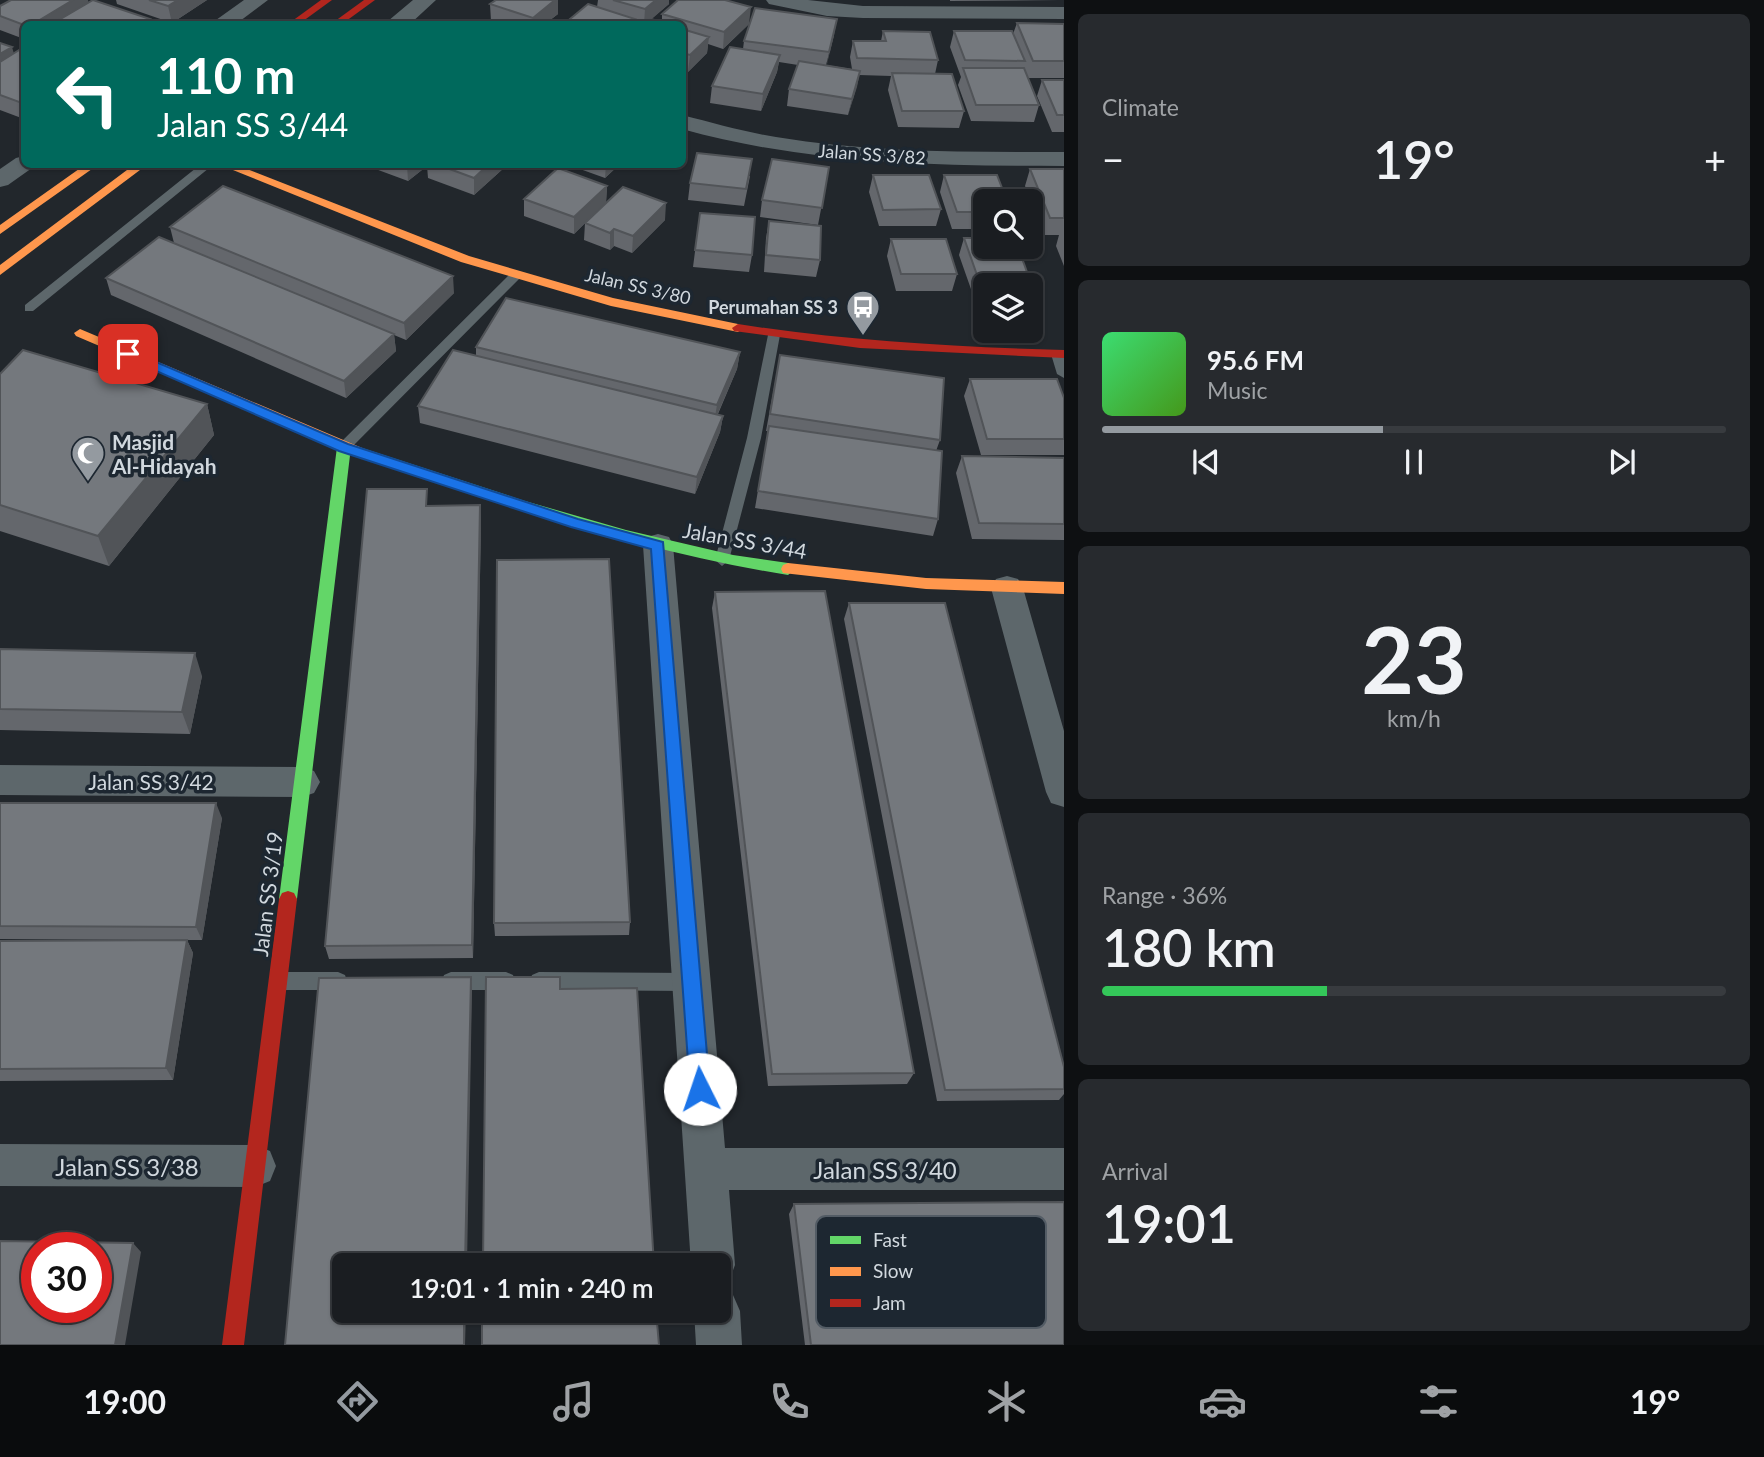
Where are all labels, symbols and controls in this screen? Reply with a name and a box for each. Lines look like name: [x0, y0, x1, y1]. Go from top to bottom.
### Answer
text: 110 m: [157, 46, 295, 104]
icon: left: [42, 49, 133, 140]
text: Climate: [1102, 93, 1179, 121]
text: Jalan SS 3/44: [157, 105, 348, 144]
text: 19°: [1373, 128, 1455, 190]
text: −: [1102, 136, 1124, 182]
text: +: [1704, 136, 1726, 182]
street label: Jalan SS 3/82: [818, 139, 926, 169]
map controls: [973, 189, 1043, 343]
button: search: [973, 189, 1043, 259]
street label: Jalan SS 3/80: [583, 263, 693, 309]
button: layers: [973, 273, 1043, 343]
bus stop icon: Perumahan SS 3: [844, 288, 882, 337]
place label: Perumahan SS 3: [708, 296, 838, 318]
pin: [98, 324, 158, 384]
icon: arrive: [109, 335, 147, 373]
text: 95.6 FM: [1207, 344, 1304, 376]
text: Music: [1207, 376, 1267, 404]
place label: Masjid Al-Hidayah: [111, 429, 217, 478]
mosque icon: Masjid Al-Hidayah: [69, 434, 107, 483]
icon: previous: [1187, 443, 1225, 481]
icon: pause: [1395, 443, 1433, 481]
icon: next: [1603, 443, 1641, 481]
street label: Jalan SS 3/44: [681, 517, 809, 563]
text: 23: [1361, 604, 1467, 713]
text: km/h: [1387, 704, 1441, 732]
street label: Jalan SS 3/42: [88, 769, 214, 794]
street label: Jalan SS 3/19: [247, 830, 287, 958]
text: Range · 36%: [1102, 881, 1227, 909]
text: 180 km: [1102, 916, 1276, 978]
position arrow: [663, 1052, 737, 1126]
street label: Jalan SS 3/38: [55, 1152, 199, 1181]
street label: Jalan SS 3/40: [813, 1155, 957, 1184]
text: Arrival: [1102, 1157, 1168, 1185]
text: 19:01: [1102, 1192, 1236, 1254]
legend: [816, 1216, 1046, 1328]
text: Fast: [873, 1228, 907, 1251]
speed limit sign: 30: [21, 1232, 112, 1323]
text: Slow: [873, 1259, 913, 1282]
text: 19:01 · 1 min · 240 m: [409, 1272, 654, 1304]
text: Jam: [873, 1291, 906, 1314]
icon: directions: [333, 1377, 382, 1426]
icon: music: [549, 1377, 598, 1426]
icon: phone: [765, 1377, 814, 1426]
icon: climate: [982, 1377, 1031, 1426]
icon: car: [1198, 1377, 1247, 1426]
icon: filters: [1414, 1377, 1463, 1426]
text: 19:00: [84, 1382, 166, 1421]
text: 19°: [1630, 1382, 1680, 1421]

